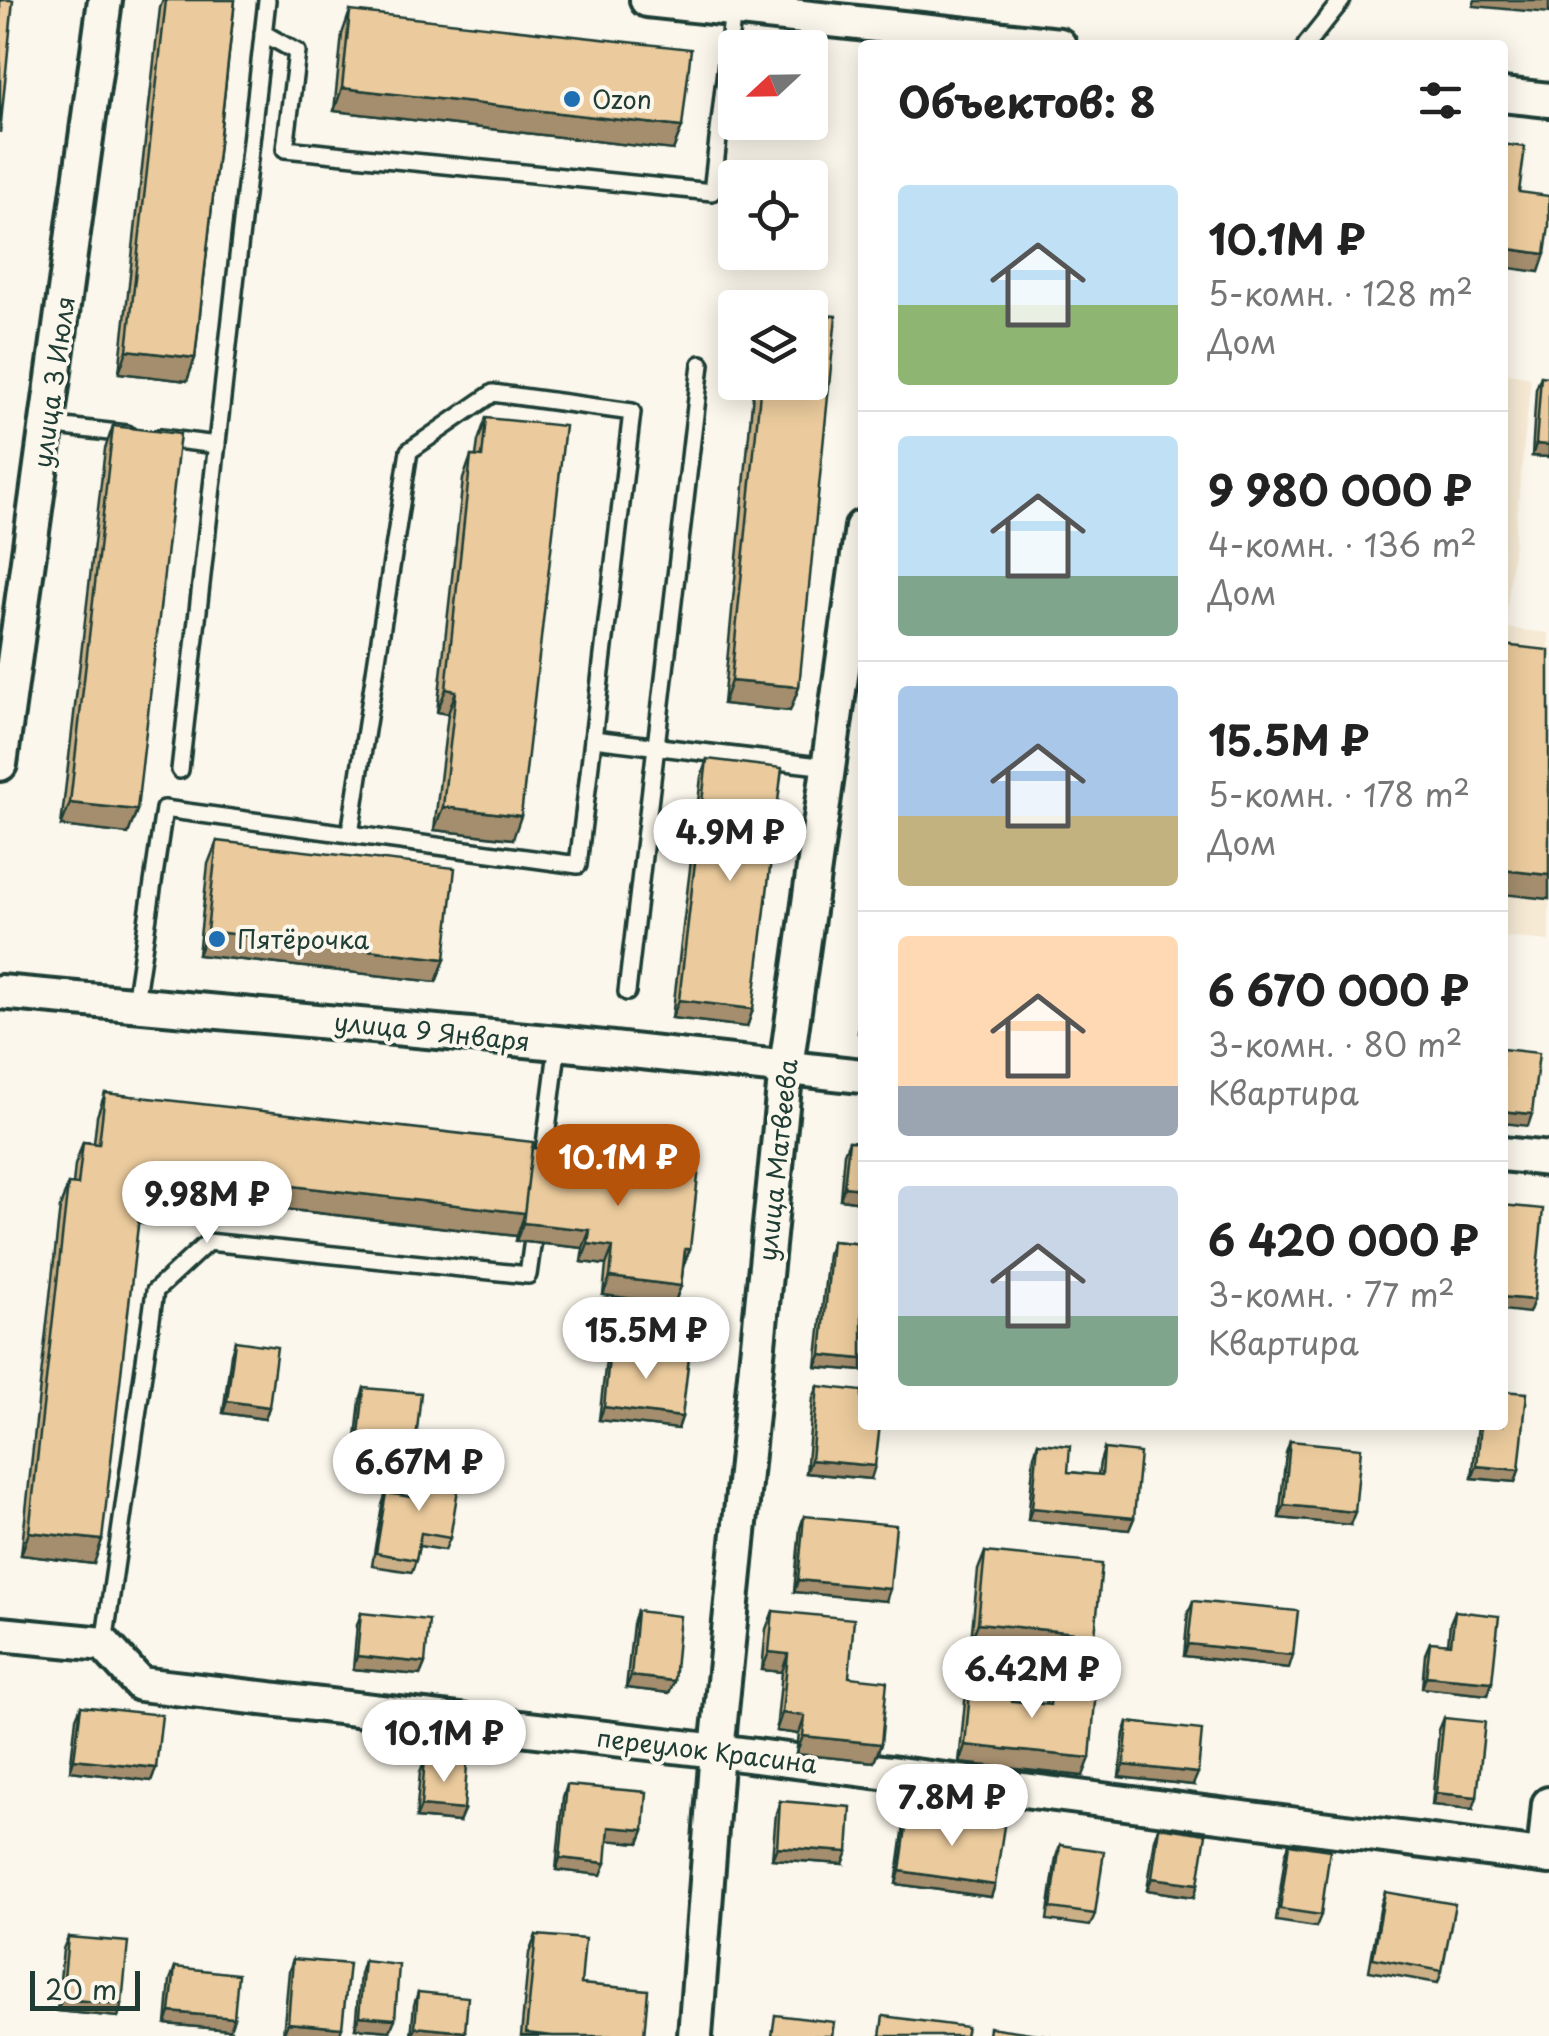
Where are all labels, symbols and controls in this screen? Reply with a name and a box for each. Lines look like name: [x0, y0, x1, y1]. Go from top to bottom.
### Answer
north arrow: [718, 30, 828, 140]
map controls: [718, 30, 828, 400]
text: Объектов: 8: [898, 69, 1156, 132]
icon: filters: [1413, 73, 1468, 128]
place label: Ozon: [592, 80, 652, 118]
marker: Ozon: [561, 88, 583, 110]
button: locate: [718, 160, 828, 270]
text: 10.1M ₽: [1208, 206, 1366, 269]
icon: home: [978, 225, 1098, 345]
text: 5-комн. · 128 m²: [1208, 269, 1473, 317]
button: layers: [718, 290, 828, 400]
street label: улица 3 Июля: [22, 294, 84, 470]
text: Дом: [1208, 317, 1277, 365]
text: 9 980 000 ₽: [1208, 457, 1472, 520]
icon: home: [978, 476, 1098, 596]
text: 4-комн. · 136 m²: [1208, 520, 1477, 568]
text: Дом: [1208, 568, 1277, 616]
text: 15.5M ₽: [1208, 707, 1369, 770]
icon: home: [978, 726, 1098, 846]
text: 5-комн. · 178 m²: [1208, 770, 1470, 818]
pin: 4.9M ₽: [649, 799, 811, 884]
text: 4.9M ₽: [675, 807, 785, 855]
text: Дом: [1208, 818, 1277, 866]
place label: Пятёрочка: [237, 920, 370, 958]
marker: Пятёрочка: [206, 928, 228, 950]
text: 6 670 000 ₽: [1208, 957, 1469, 1020]
icon: home: [978, 976, 1098, 1096]
street label: улица 9 Января: [332, 1002, 532, 1060]
text: 3-комн. · 80 m²: [1208, 1020, 1462, 1068]
street label: улица Матвеева: [747, 1057, 807, 1263]
text: Квартира: [1208, 1068, 1359, 1116]
pin: 10.1M ₽: [526, 1124, 710, 1209]
text: 10.1M ₽: [558, 1132, 678, 1180]
pin: 9.98M ₽: [115, 1161, 299, 1246]
text: 9.98M ₽: [144, 1169, 270, 1217]
text: 6 420 000 ₽: [1208, 1207, 1479, 1270]
icon: home: [978, 1226, 1098, 1346]
text: 3-комн. · 77 m²: [1208, 1270, 1455, 1318]
pin: 15.5M ₽: [554, 1297, 738, 1382]
text: 15.5M ₽: [585, 1305, 707, 1353]
text: Квартира: [1208, 1318, 1359, 1366]
pin: 6.67M ₽: [327, 1429, 511, 1514]
text: 6.67M ₽: [355, 1437, 483, 1485]
pin: 6.42M ₽: [940, 1636, 1124, 1721]
text: 6.42M ₽: [964, 1644, 1100, 1692]
pin: 10.1M ₽: [352, 1700, 536, 1785]
text: 10.1M ₽: [384, 1708, 504, 1756]
street label: переулок Красина: [595, 1718, 820, 1782]
pin: 7.8M ₽: [871, 1764, 1033, 1849]
text: 7.8M ₽: [898, 1772, 1006, 1820]
scale bar: [30, 1966, 140, 2010]
text: 20 m: [45, 1967, 117, 2010]

